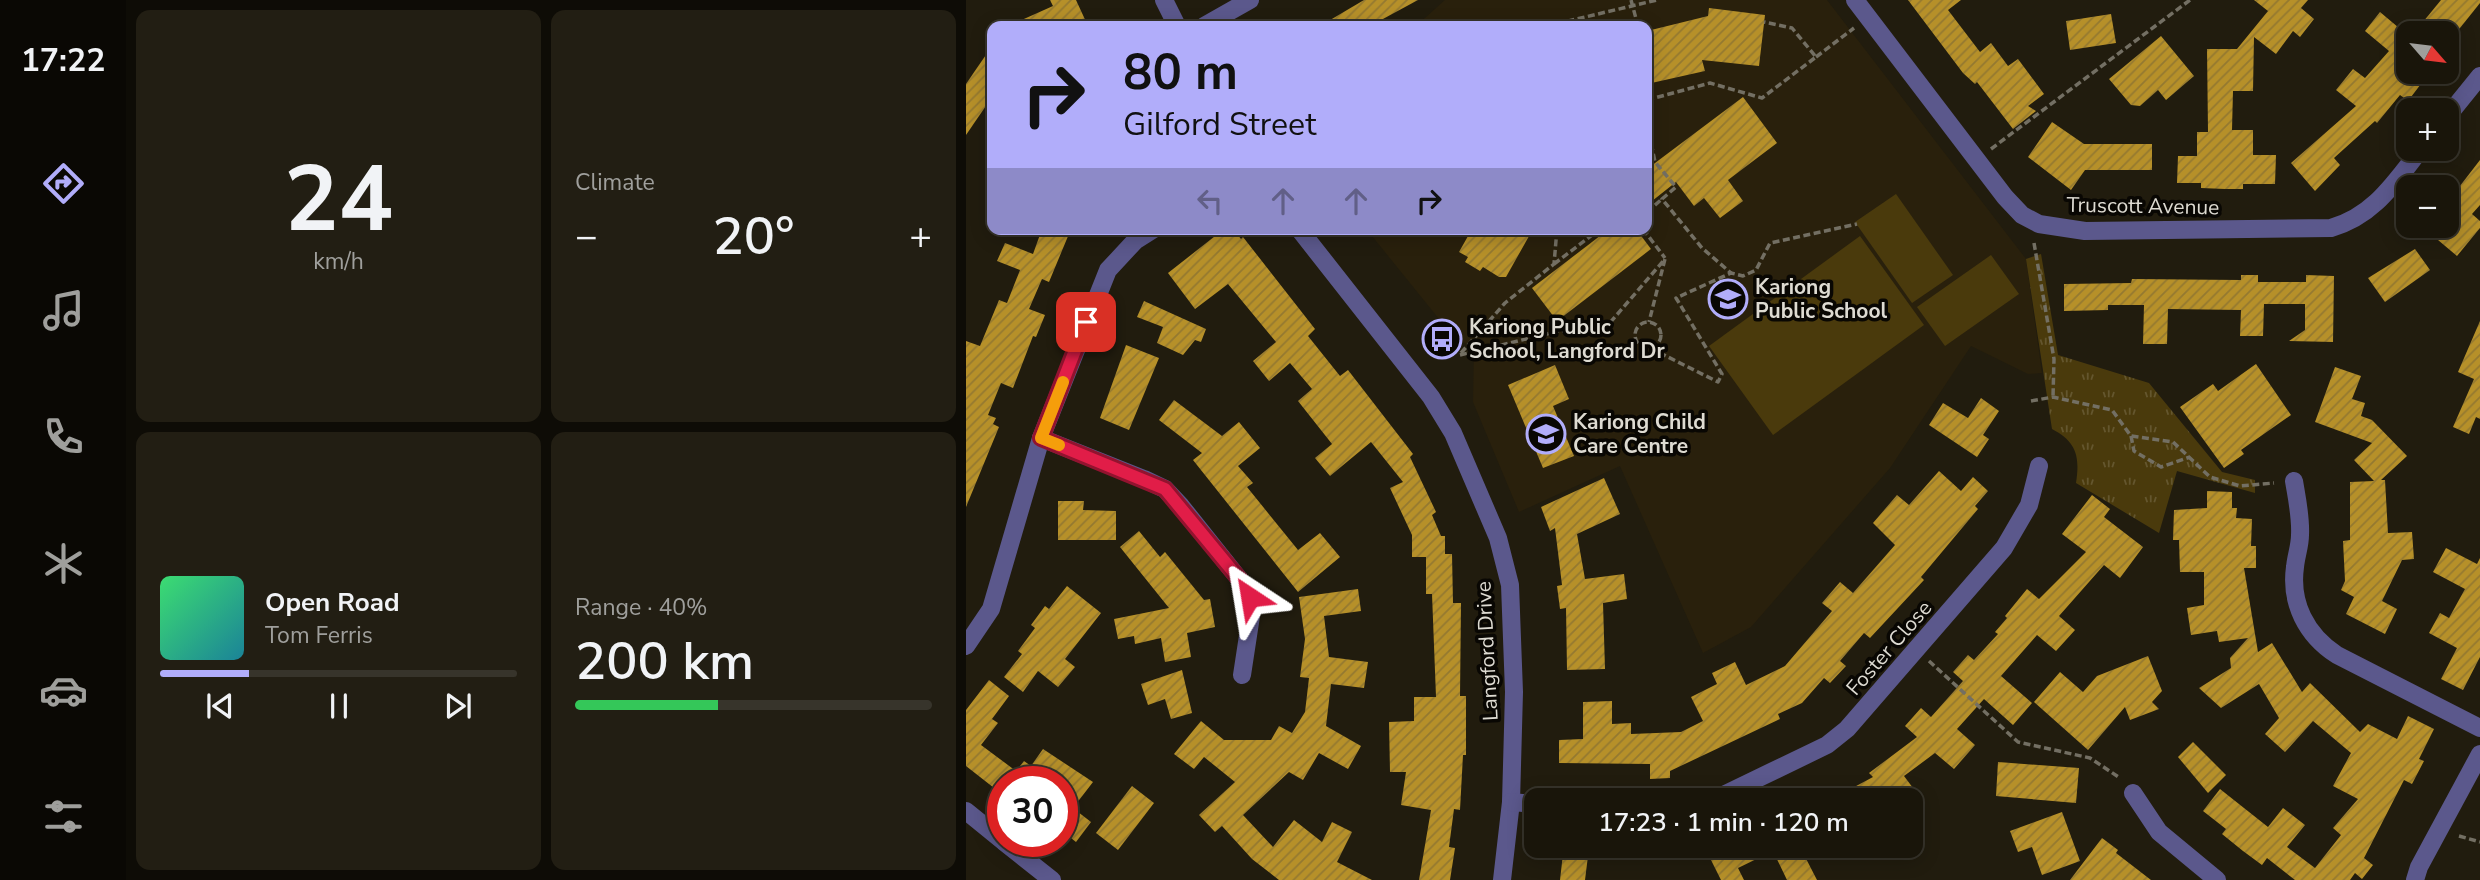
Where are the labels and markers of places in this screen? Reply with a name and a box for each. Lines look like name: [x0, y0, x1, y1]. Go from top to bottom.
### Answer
place label: Kariong Public School: [1755, 273, 1888, 325]
school or university icon: Kariong Public School: [1707, 278, 1749, 320]
pin: [1056, 292, 1116, 352]
place label: Kariong Public School, Langford Dr: [1469, 313, 1665, 365]
bus stop icon: Kariong Public School, Langford Dr: [1421, 318, 1463, 360]
place label: Kariong Child Care Centre: [1573, 408, 1706, 460]
school or university icon: Kariong Child Care Centre: [1525, 413, 1567, 455]

